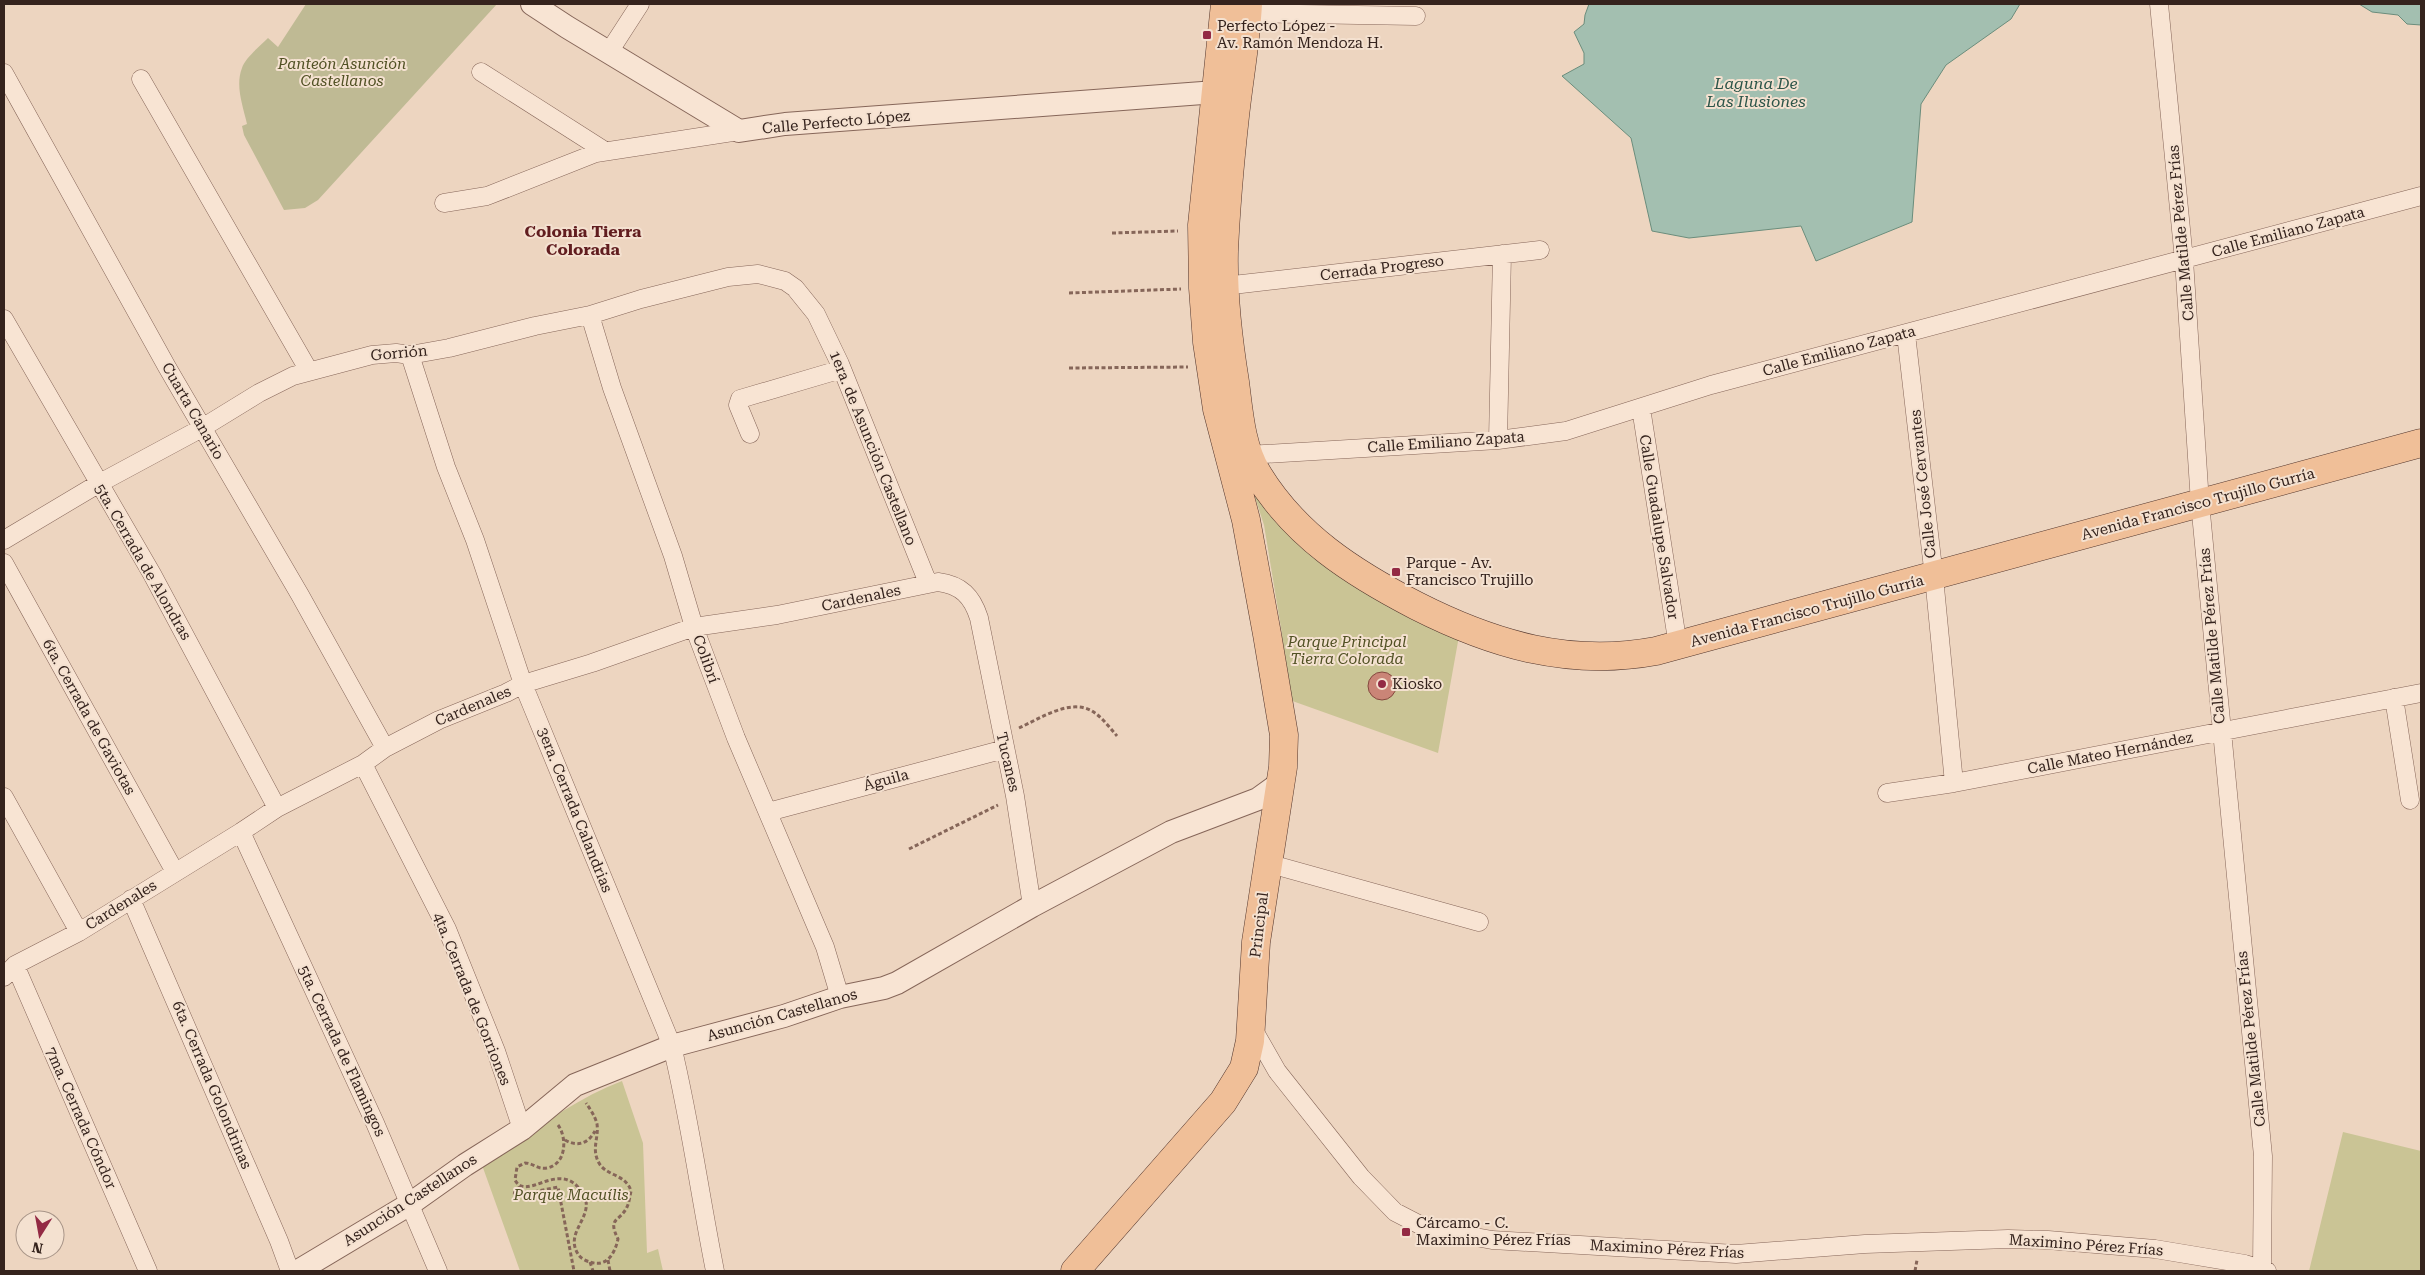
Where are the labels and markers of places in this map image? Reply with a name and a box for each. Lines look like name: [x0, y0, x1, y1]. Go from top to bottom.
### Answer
place label: Perfecto López - Av. Ramón Mendoza H.: [1217, 17, 1383, 52]
marker: Perfecto López - Av. Ramón Mendoza H.: [1201, 29, 1213, 41]
place label: Parque - Av. Francisco Trujillo: [1406, 554, 1534, 589]
marker: Parque - Av. Francisco Trujillo: [1390, 566, 1402, 578]
place label: Kiosko: [1392, 675, 1442, 693]
marker: Kiosko: [1376, 678, 1388, 690]
place label: Cárcamo - C. Maximino Pérez Frías: [1416, 1214, 1571, 1249]
marker: Cárcamo - C. Maximino Pérez Frías: [1400, 1226, 1412, 1238]

